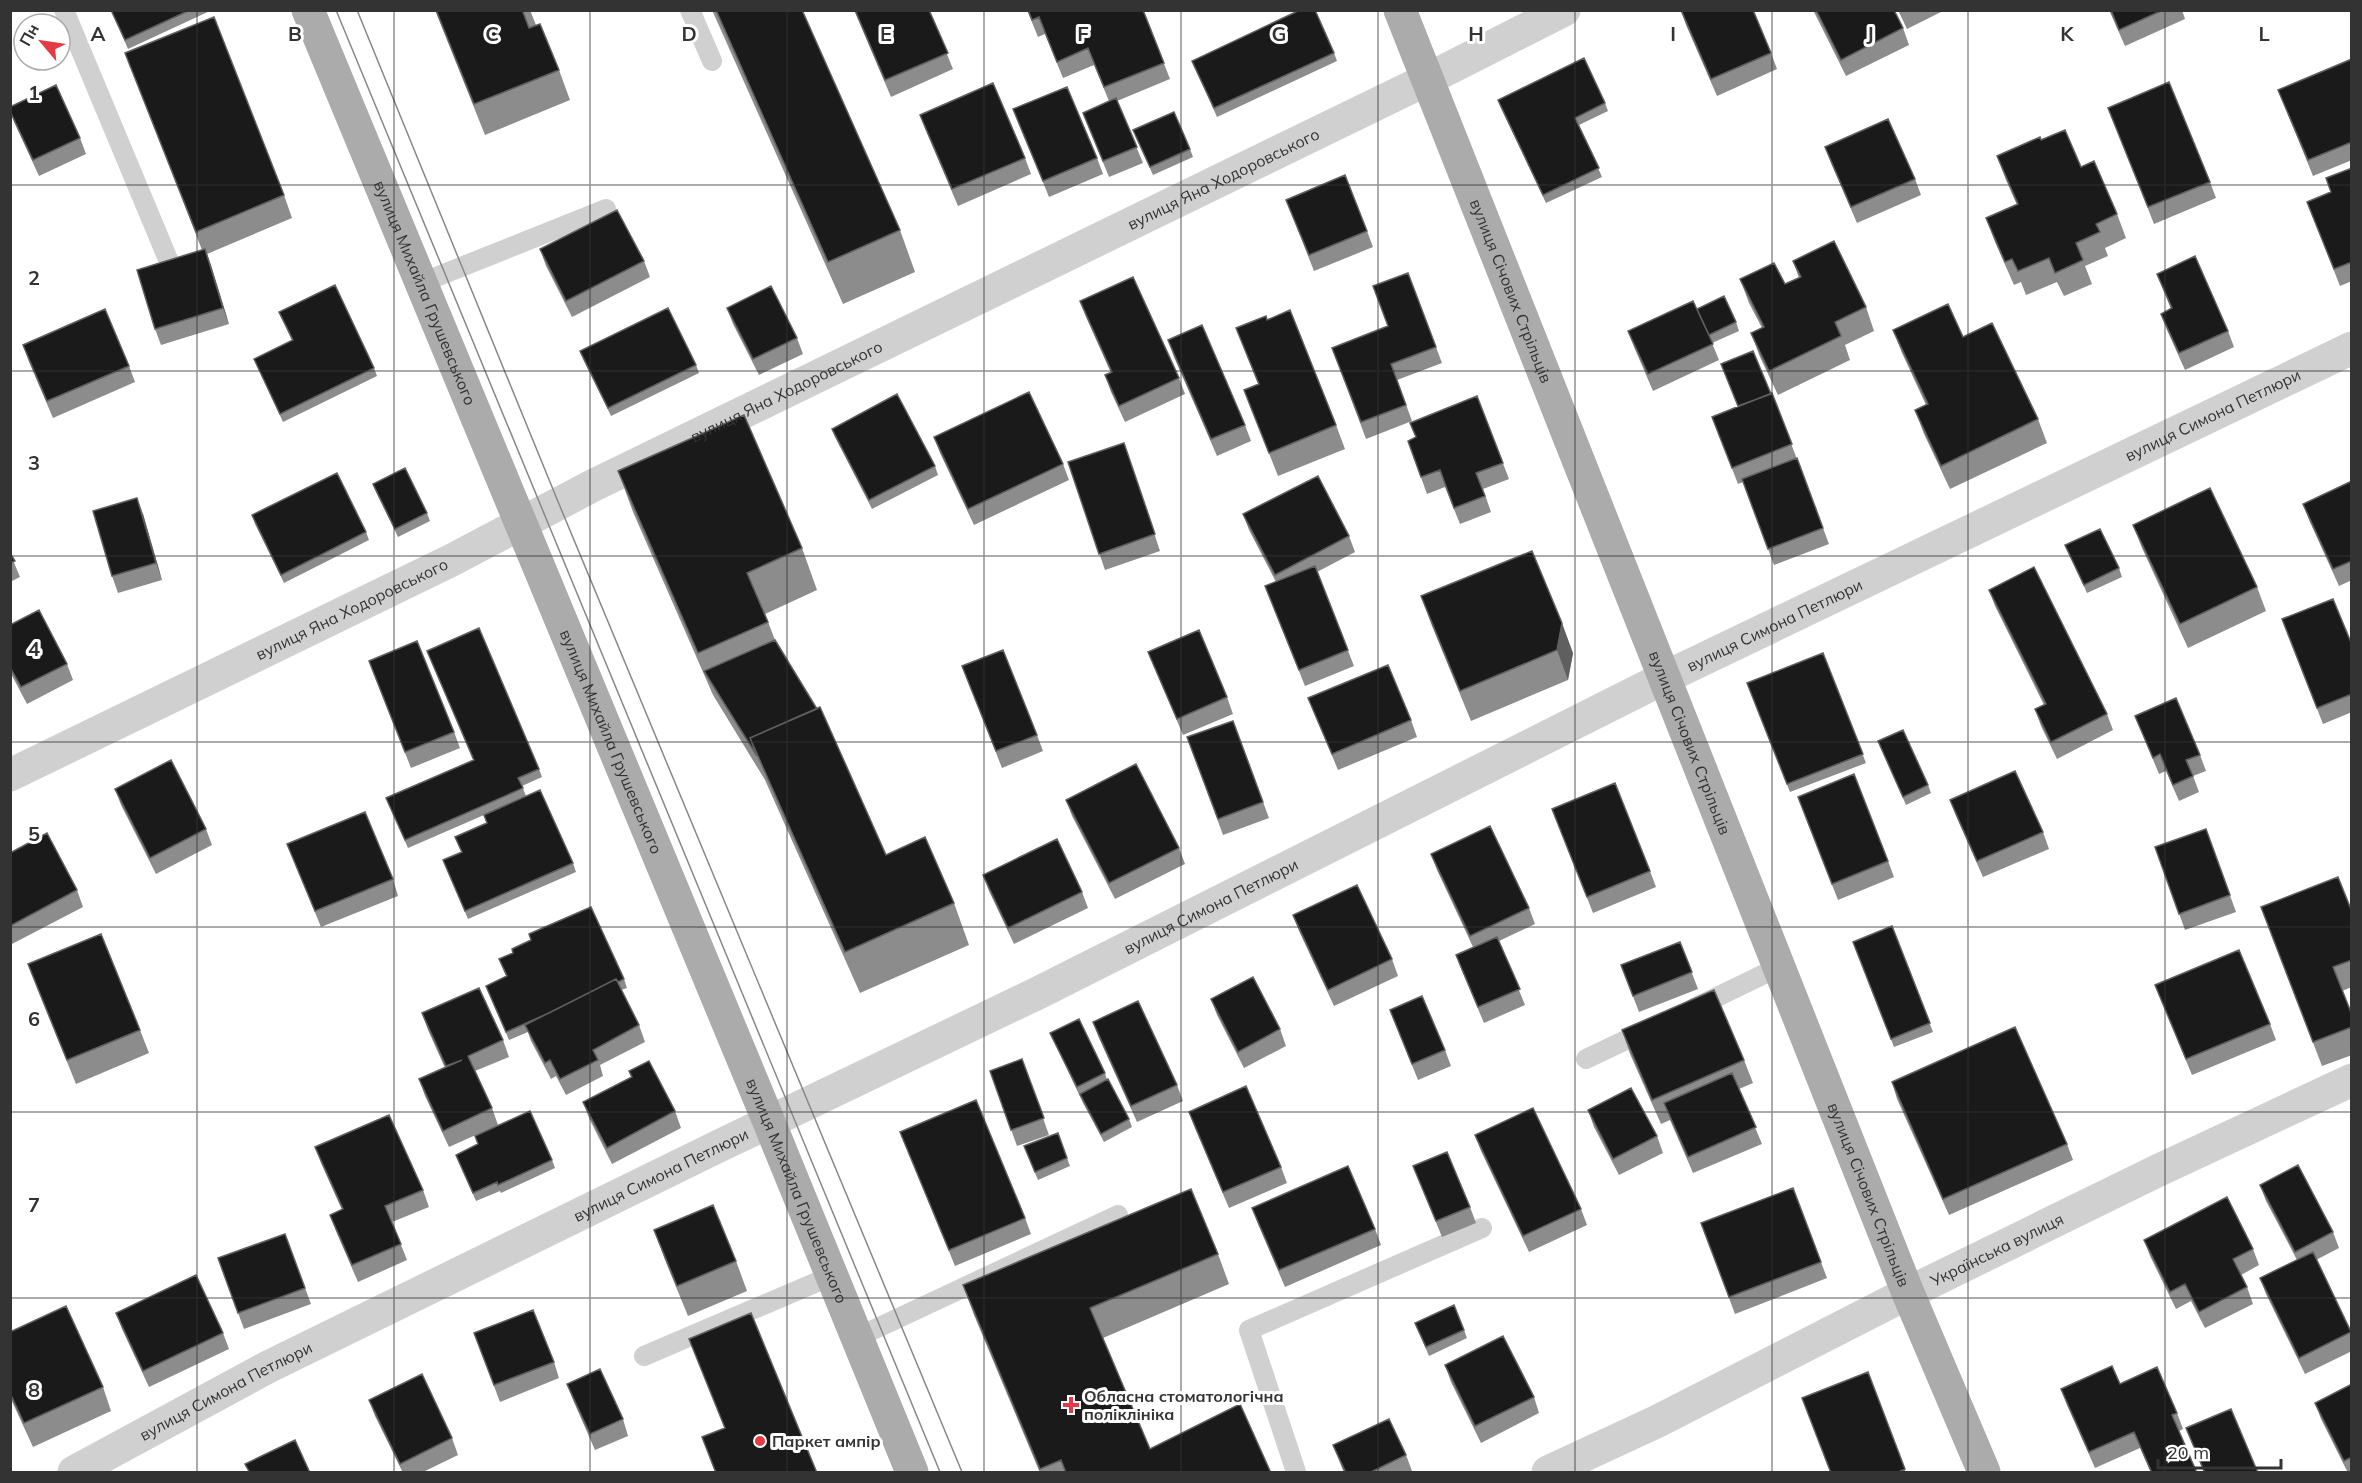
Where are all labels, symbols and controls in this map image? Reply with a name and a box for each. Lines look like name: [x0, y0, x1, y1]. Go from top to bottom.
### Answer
north arrow: [12, 12, 72, 72]
text: Пн: [15, 20, 43, 49]
text: A: [91, 21, 106, 46]
text: B: [288, 21, 302, 46]
text: C: [485, 21, 499, 46]
text: D: [681, 21, 697, 46]
text: E: [880, 21, 892, 46]
text: F: [1077, 21, 1089, 46]
text: G: [1272, 21, 1286, 46]
text: H: [1468, 21, 1484, 46]
text: I: [1670, 21, 1676, 46]
text: J: [1866, 21, 1874, 46]
text: K: [2060, 21, 2074, 46]
text: L: [2258, 21, 2270, 46]
text: 1: [28, 80, 40, 105]
street label: вулиця Яна Ходоровського: [1124, 123, 1323, 234]
street label: вулиця Михайла Грушевського: [370, 177, 481, 408]
street label: вулиця Січових Стрільців: [1466, 196, 1557, 386]
text: 2: [28, 265, 40, 290]
street label: вулиця Яна Ходоровського: [687, 336, 886, 447]
street label: вулиця Симона Петлюри: [2122, 364, 2304, 465]
text: 3: [28, 450, 40, 475]
street label: вулиця Яна Ходоровського: [252, 554, 451, 664]
street label: вулиця Симона Петлюри: [1683, 574, 1866, 676]
street label: вулиця Михайла Грушевського: [556, 626, 667, 857]
text: 4: [28, 636, 40, 661]
street label: вулиця Січових Стрільців: [1645, 648, 1736, 838]
text: 5: [28, 821, 40, 846]
street label: вулиця Симона Петлюри: [1120, 854, 1301, 958]
text: 6: [28, 1006, 40, 1031]
street label: вулиця Михайла Грушевського: [742, 1075, 852, 1306]
street label: вулиця Січових Стрільців: [1824, 1100, 1914, 1290]
street label: вулиця Симона Петлюри: [570, 1123, 752, 1226]
text: 7: [28, 1192, 40, 1217]
street label: Українська вулиця: [1926, 1208, 2067, 1291]
street label: вулиця Симона Петлюри: [136, 1337, 315, 1445]
text: 8: [28, 1377, 40, 1402]
place label: Обласна стоматологічна поліклініка: [1084, 1386, 1284, 1424]
marker: Обласна стоматологічна поліклініка: [1062, 1396, 1080, 1414]
place label: Паркет ампір: [772, 1431, 881, 1451]
scale bar: [2158, 1432, 2281, 1470]
marker: Паркет ампір: [753, 1434, 767, 1448]
text: 20 m: [2167, 1441, 2209, 1464]

